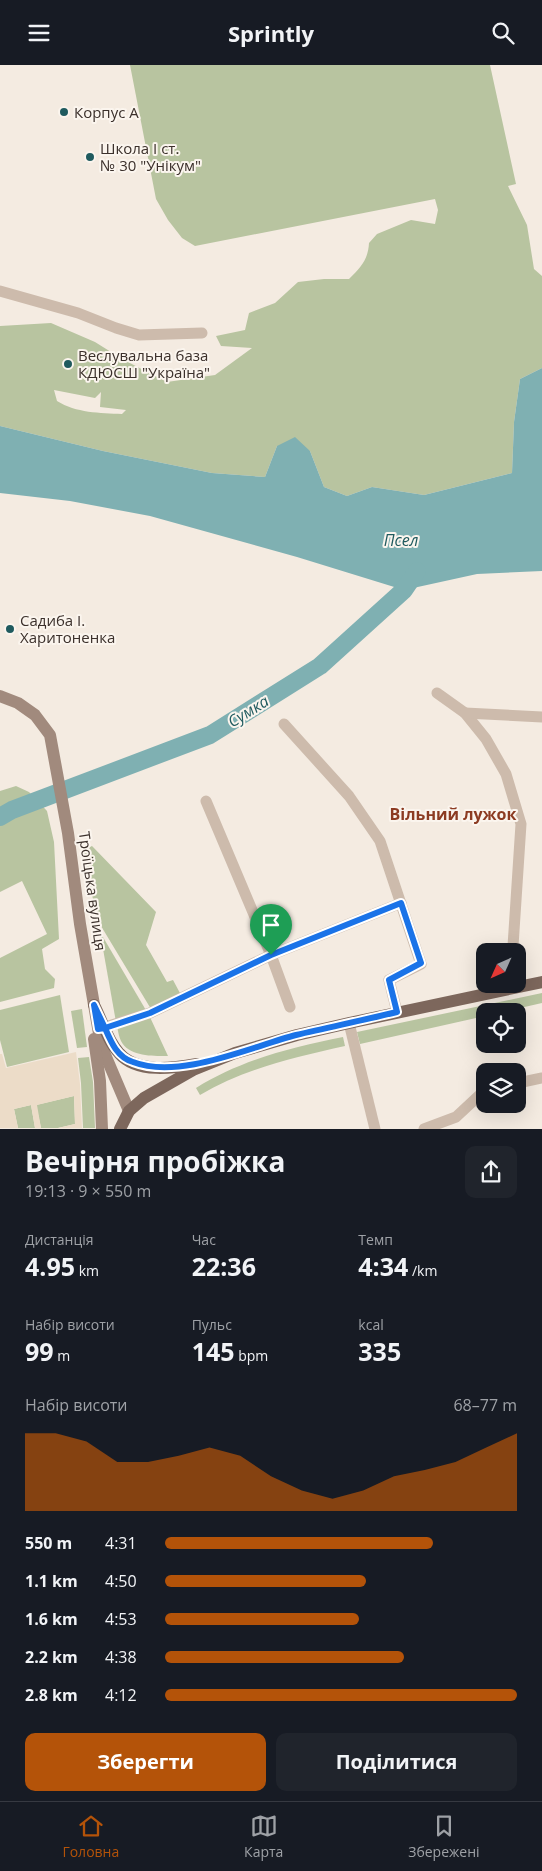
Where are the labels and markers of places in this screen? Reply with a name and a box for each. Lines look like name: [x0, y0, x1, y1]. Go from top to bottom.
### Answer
place label: Корпус А: [74, 102, 139, 122]
marker: Корпус А: [58, 106, 70, 118]
place label: Школа І ст. № 30 "Унікум": [100, 138, 201, 175]
marker: Школа І ст. № 30 "Унікум": [84, 151, 96, 163]
place label: Веслувальна база КДЮСШ "Україна": [78, 345, 210, 382]
marker: Веслувальна база КДЮСШ "Україна": [62, 358, 74, 370]
place label: Садиба І. Харитоненка: [20, 610, 115, 647]
marker: Садиба І. Харитоненка: [4, 623, 16, 635]
pin: [250, 904, 292, 955]

